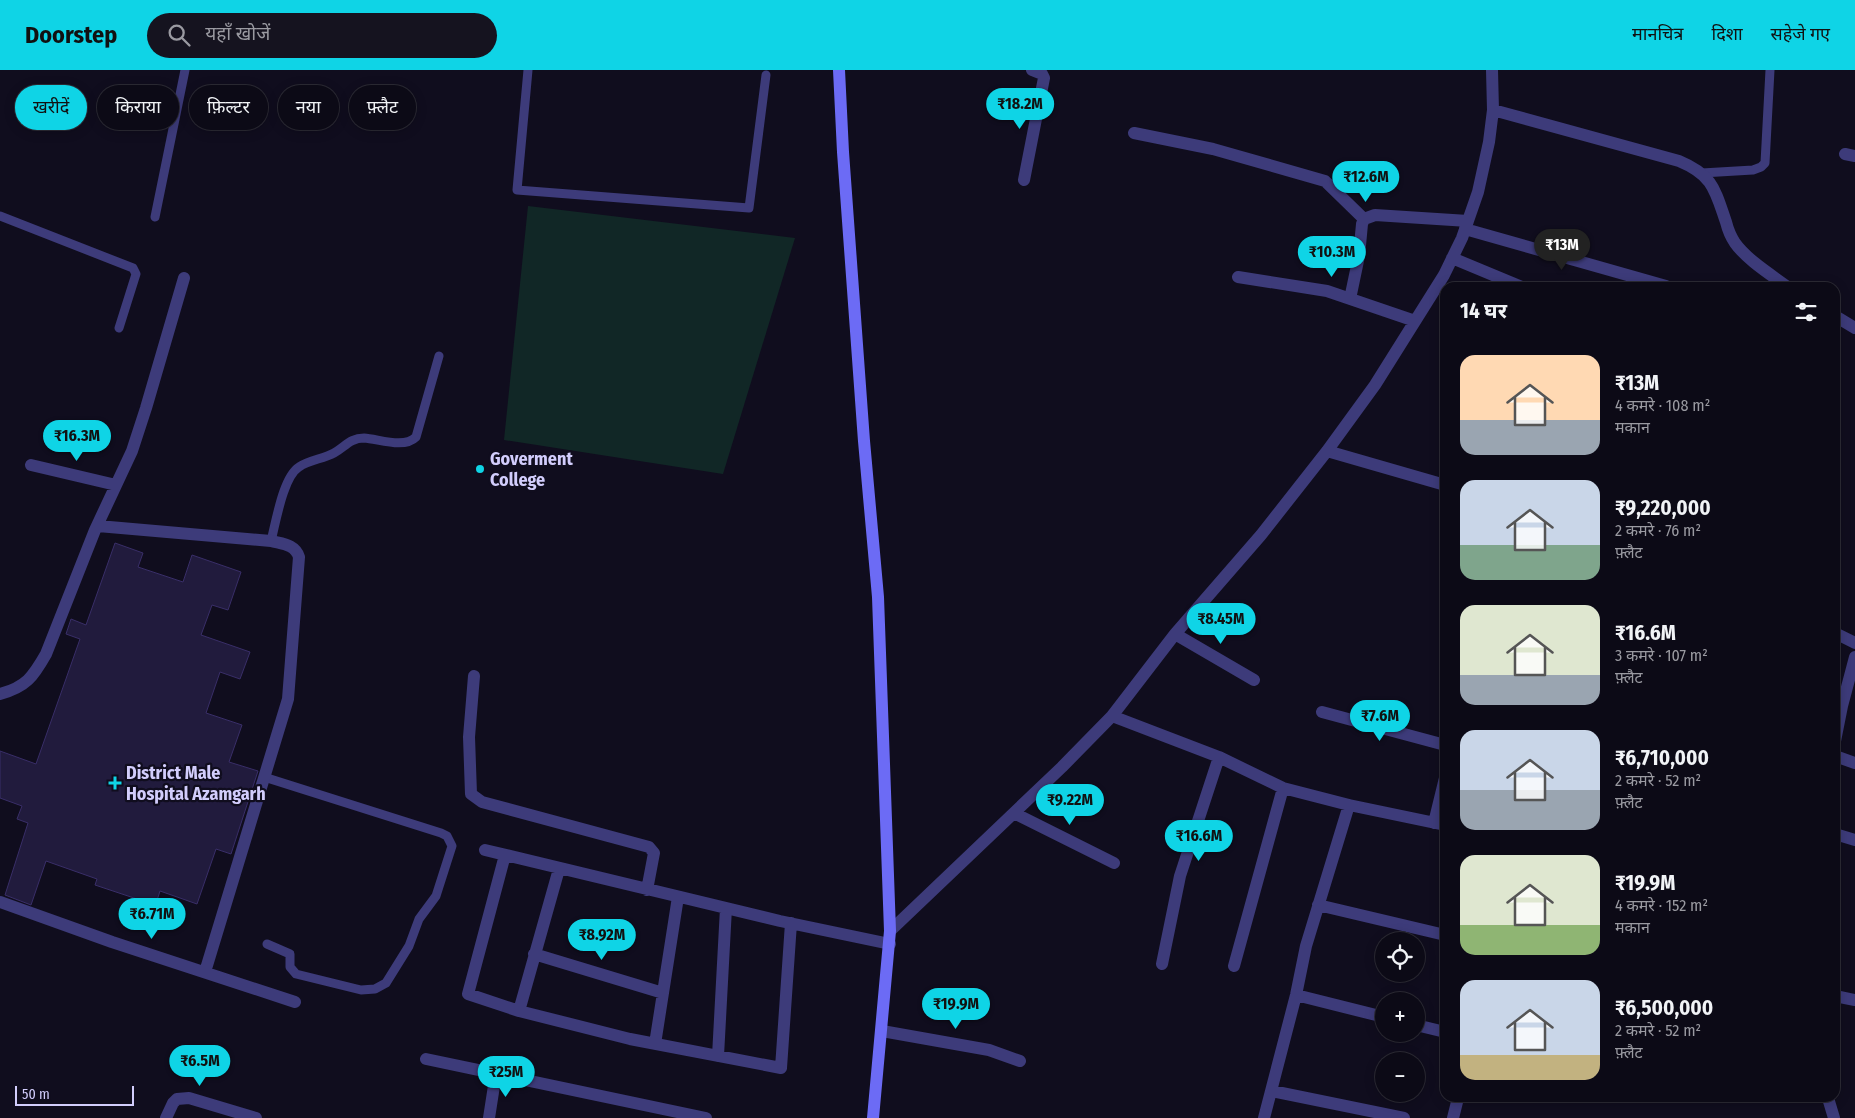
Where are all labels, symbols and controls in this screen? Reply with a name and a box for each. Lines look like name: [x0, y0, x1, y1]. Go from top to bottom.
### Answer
search box: [147, 13, 497, 58]
text: Doorstep: [25, 21, 117, 49]
icon: search: [165, 21, 193, 49]
text: यहाँ खोजें: [205, 22, 270, 45]
text: मानचित्र: [1632, 23, 1683, 45]
text: दिशा: [1711, 23, 1743, 45]
text: सहेजे गए: [1771, 23, 1830, 45]
chip: खरीदें: [15, 85, 87, 130]
chip: किराया: [97, 85, 179, 130]
chip: फ़िल्टर: [189, 85, 268, 130]
chip: नया: [278, 85, 339, 130]
chip: फ़्लैट: [349, 85, 416, 130]
pin: ₹18.2M: [979, 88, 1061, 130]
text: ₹18.2M: [997, 94, 1043, 113]
pin: ₹12.6M: [1325, 160, 1407, 203]
text: ₹12.6M: [1343, 167, 1389, 186]
pin: ₹13M: [1532, 228, 1592, 271]
text: ₹13M: [1545, 235, 1579, 254]
pin: ₹10.3M: [1291, 236, 1373, 278]
text: ₹10.3M: [1309, 242, 1355, 261]
text: 14 घर: [1460, 298, 1507, 324]
icon: filters: [1792, 298, 1820, 326]
text: ₹13M: [1615, 370, 1659, 396]
icon: home: [1500, 375, 1560, 435]
text: 4 कमरे · 108 m²: [1615, 396, 1710, 415]
text: मकान: [1615, 418, 1650, 437]
pin: ₹16.3M: [36, 420, 118, 462]
text: ₹16.3M: [54, 426, 100, 445]
place label: Goverment College: [490, 448, 573, 491]
marker: Goverment College: [474, 463, 486, 475]
text: ₹9,220,000: [1615, 495, 1711, 521]
icon: home: [1500, 500, 1560, 560]
text: 2 कमरे · 76 m²: [1615, 521, 1701, 540]
text: फ़्लैट: [1615, 543, 1643, 562]
pin: ₹8.45M: [1180, 602, 1262, 645]
text: ₹8.45M: [1198, 609, 1244, 628]
text: ₹16.6M: [1615, 620, 1676, 646]
icon: home: [1500, 625, 1560, 685]
text: 3 कमरे · 107 m²: [1615, 646, 1708, 665]
text: फ़्लैट: [1615, 668, 1643, 687]
pin: ₹7.6M: [1345, 700, 1415, 742]
text: ₹7.6M: [1361, 706, 1399, 725]
text: ₹6,710,000: [1615, 745, 1709, 771]
icon: home: [1500, 750, 1560, 810]
place label: District Male Hospital Azamgarh: [126, 762, 266, 805]
text: 2 कमरे · 52 m²: [1615, 771, 1701, 790]
marker: District Male Hospital Azamgarh: [108, 776, 122, 790]
pin: ₹9.22M: [1029, 784, 1111, 826]
text: ₹9.22M: [1047, 790, 1093, 809]
text: फ़्लैट: [1615, 793, 1643, 812]
pin: ₹16.6M: [1158, 820, 1240, 862]
text: ₹16.6M: [1176, 826, 1222, 845]
text: ₹19.9M: [1615, 870, 1675, 896]
icon: home: [1500, 875, 1560, 935]
text: 4 कमरे · 152 m²: [1615, 896, 1708, 915]
pin: ₹6.71M: [111, 898, 193, 940]
text: ₹6.71M: [130, 904, 174, 923]
pin: ₹8.92M: [561, 918, 643, 961]
text: मकान: [1615, 918, 1650, 937]
text: ₹8.92M: [579, 925, 625, 944]
map controls: [1375, 932, 1425, 1102]
button: locate: [1375, 932, 1425, 982]
pin: ₹19.9M: [915, 988, 997, 1030]
button: +: [1375, 992, 1425, 1042]
text: ₹19.9M: [933, 994, 979, 1013]
text: ₹6,500,000: [1615, 995, 1713, 1021]
icon: home: [1500, 1000, 1560, 1060]
text: 2 कमरे · 52 m²: [1615, 1021, 1701, 1040]
text: फ़्लैट: [1615, 1043, 1643, 1062]
pin: ₹6.5M: [165, 1044, 235, 1087]
text: ₹6.5M: [180, 1051, 220, 1070]
button: −: [1375, 1052, 1425, 1102]
pin: ₹25M: [476, 1056, 536, 1098]
text: ₹25M: [489, 1062, 523, 1081]
scale bar: [15, 1083, 134, 1106]
text: 50 m: [22, 1086, 50, 1103]

